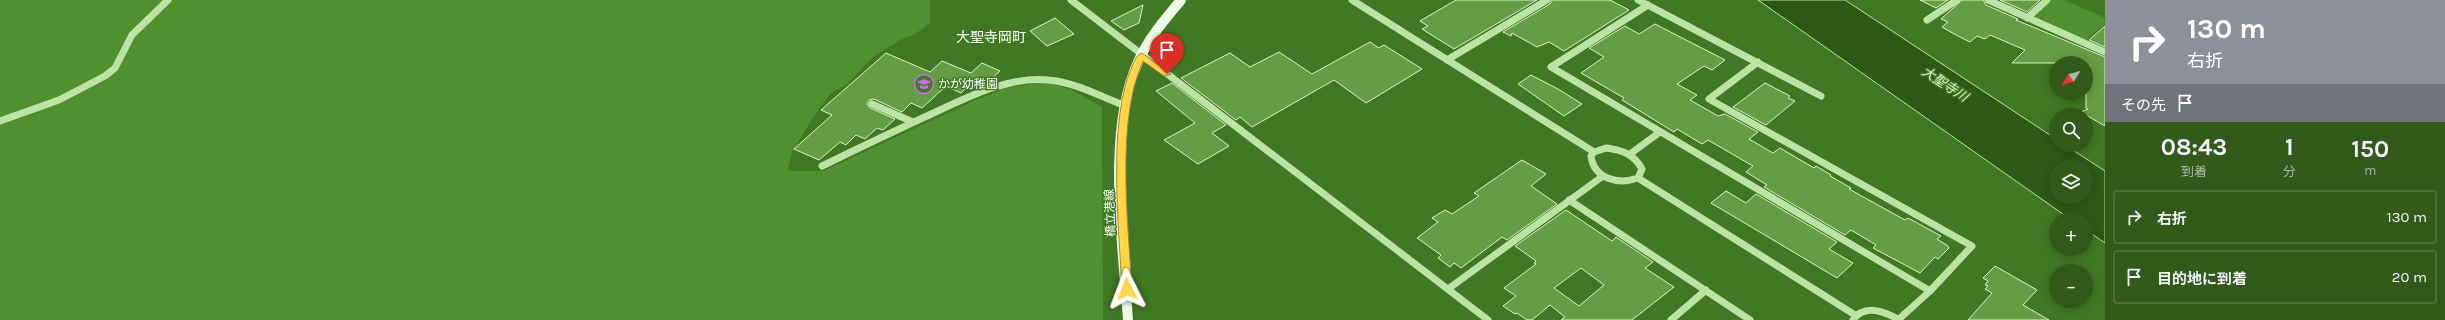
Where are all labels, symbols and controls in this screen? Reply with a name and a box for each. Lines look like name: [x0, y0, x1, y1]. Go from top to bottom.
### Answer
text: 130 m: [2187, 12, 2266, 45]
icon: right: [2121, 16, 2173, 68]
district label: 大聖寺岡町: [956, 29, 1026, 46]
pin: [1150, 33, 1184, 74]
icon: arrive: [1156, 39, 1178, 61]
text: 右折: [2187, 50, 2223, 72]
north arrow: [2049, 56, 2093, 100]
map controls: [2049, 56, 2093, 308]
water label: 大聖寺川: [1919, 64, 1973, 106]
school or university icon: かが幼稚園: [913, 73, 935, 95]
place label: かが幼稚園: [938, 77, 998, 91]
icon: arrive: [2174, 92, 2196, 114]
text: その先: [2121, 96, 2166, 114]
button: search: [2049, 108, 2093, 152]
text: 08:43: [2161, 133, 2227, 161]
text: 1: [2285, 133, 2294, 161]
text: 150: [2352, 135, 2389, 163]
button: layers: [2049, 160, 2093, 204]
text: m: [2364, 163, 2376, 178]
text: 到着: [2181, 164, 2207, 179]
text: 分: [2283, 164, 2296, 179]
street label: 橋立港線: [1102, 189, 1118, 237]
icon: right: [2123, 206, 2145, 228]
text: 130 m: [2387, 208, 2427, 226]
text: 右折: [2157, 210, 2187, 228]
button: +: [2049, 212, 2093, 256]
button: −: [2049, 264, 2093, 308]
icon: arrive: [2123, 266, 2145, 288]
position arrow: [1106, 268, 1148, 310]
text: 20 m: [2392, 268, 2427, 286]
text: 目的地に到着: [2157, 270, 2247, 288]

